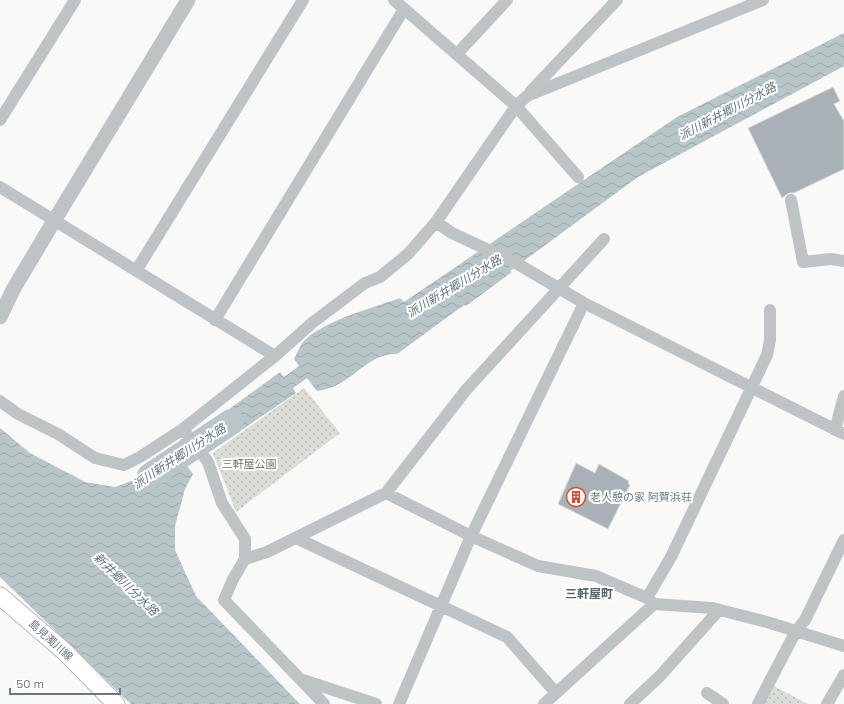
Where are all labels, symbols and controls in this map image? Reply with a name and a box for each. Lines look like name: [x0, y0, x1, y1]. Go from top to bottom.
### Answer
water label: 派川新井郷川分水路: [676, 79, 779, 143]
water label: 派川新井郷川分水路: [404, 251, 505, 320]
water label: 派川新井郷川分水路: [130, 420, 229, 492]
park label: 三軒屋公園: [222, 457, 277, 471]
building icon: 老人憩の家 阿賀浜荘: [565, 486, 587, 508]
place label: 老人憩の家 阿賀浜荘: [590, 490, 692, 504]
water label: 新井郷川分水路: [91, 549, 162, 619]
district label: 三軒屋町: [565, 586, 613, 601]
street label: 島見濁川線: [26, 616, 76, 664]
scale bar: [10, 670, 120, 696]
text: 50 m: [16, 676, 44, 691]

